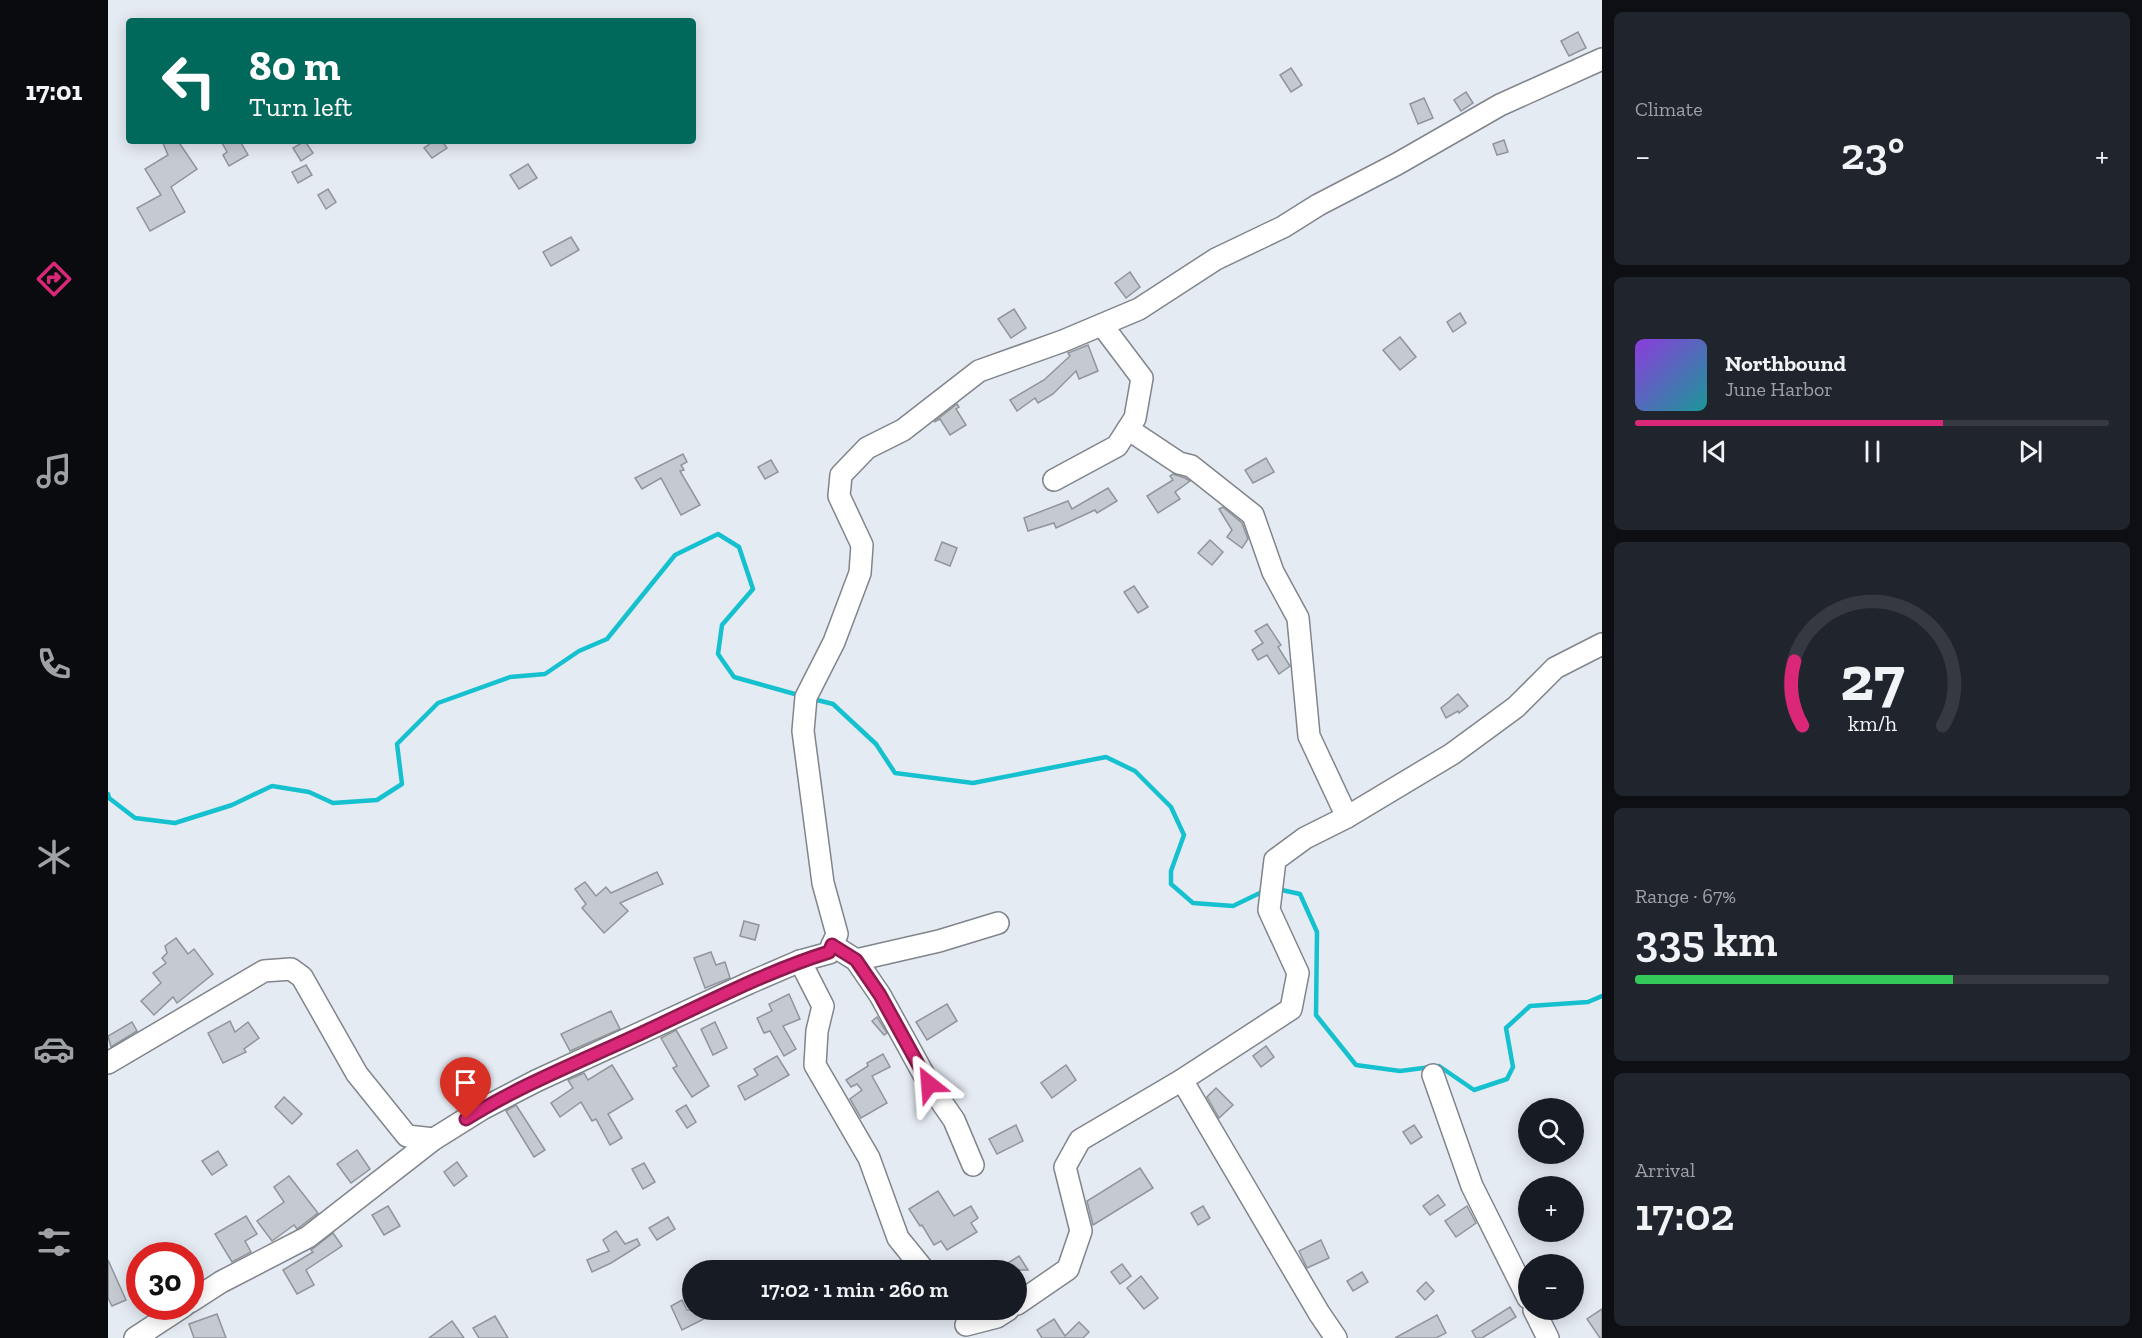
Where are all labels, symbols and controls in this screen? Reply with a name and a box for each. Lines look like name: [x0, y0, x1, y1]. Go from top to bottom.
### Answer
text: 80 m: [249, 40, 340, 91]
icon: left: [150, 42, 228, 120]
text: 17:01: [26, 75, 82, 107]
text: Turn left: [249, 91, 352, 123]
text: Climate: [1635, 97, 1703, 121]
text: 23°: [1841, 127, 1905, 181]
text: −: [1635, 136, 1650, 175]
text: +: [2095, 136, 2109, 175]
icon: directions: [33, 258, 75, 300]
text: Northbound: [1725, 350, 1846, 377]
text: June Harbor: [1725, 377, 1833, 401]
icon: previous: [1698, 435, 1731, 468]
icon: pause: [1856, 435, 1889, 468]
icon: next: [2014, 435, 2047, 468]
icon: music: [33, 450, 75, 492]
text: 27: [1840, 641, 1904, 716]
icon: phone: [33, 643, 75, 685]
text: km/h: [1848, 711, 1896, 736]
icon: climate: [33, 836, 75, 878]
text: Range · 67%: [1635, 884, 1736, 908]
text: 335 km: [1635, 914, 1777, 968]
icon: car: [33, 1028, 75, 1070]
position arrow: [897, 1052, 961, 1116]
pin: [440, 1057, 491, 1119]
icon: arrive: [449, 1066, 482, 1099]
map controls: [1518, 1098, 1584, 1320]
button: search: [1518, 1098, 1584, 1164]
text: Arrival: [1635, 1158, 1695, 1182]
button: +: [1518, 1176, 1584, 1242]
text: 17:02: [1635, 1188, 1734, 1242]
icon: filters: [33, 1221, 75, 1263]
speed limit sign: 30: [126, 1242, 204, 1320]
button: −: [1518, 1254, 1584, 1320]
text: 17:02 · 1 min · 260 m: [761, 1276, 948, 1303]

